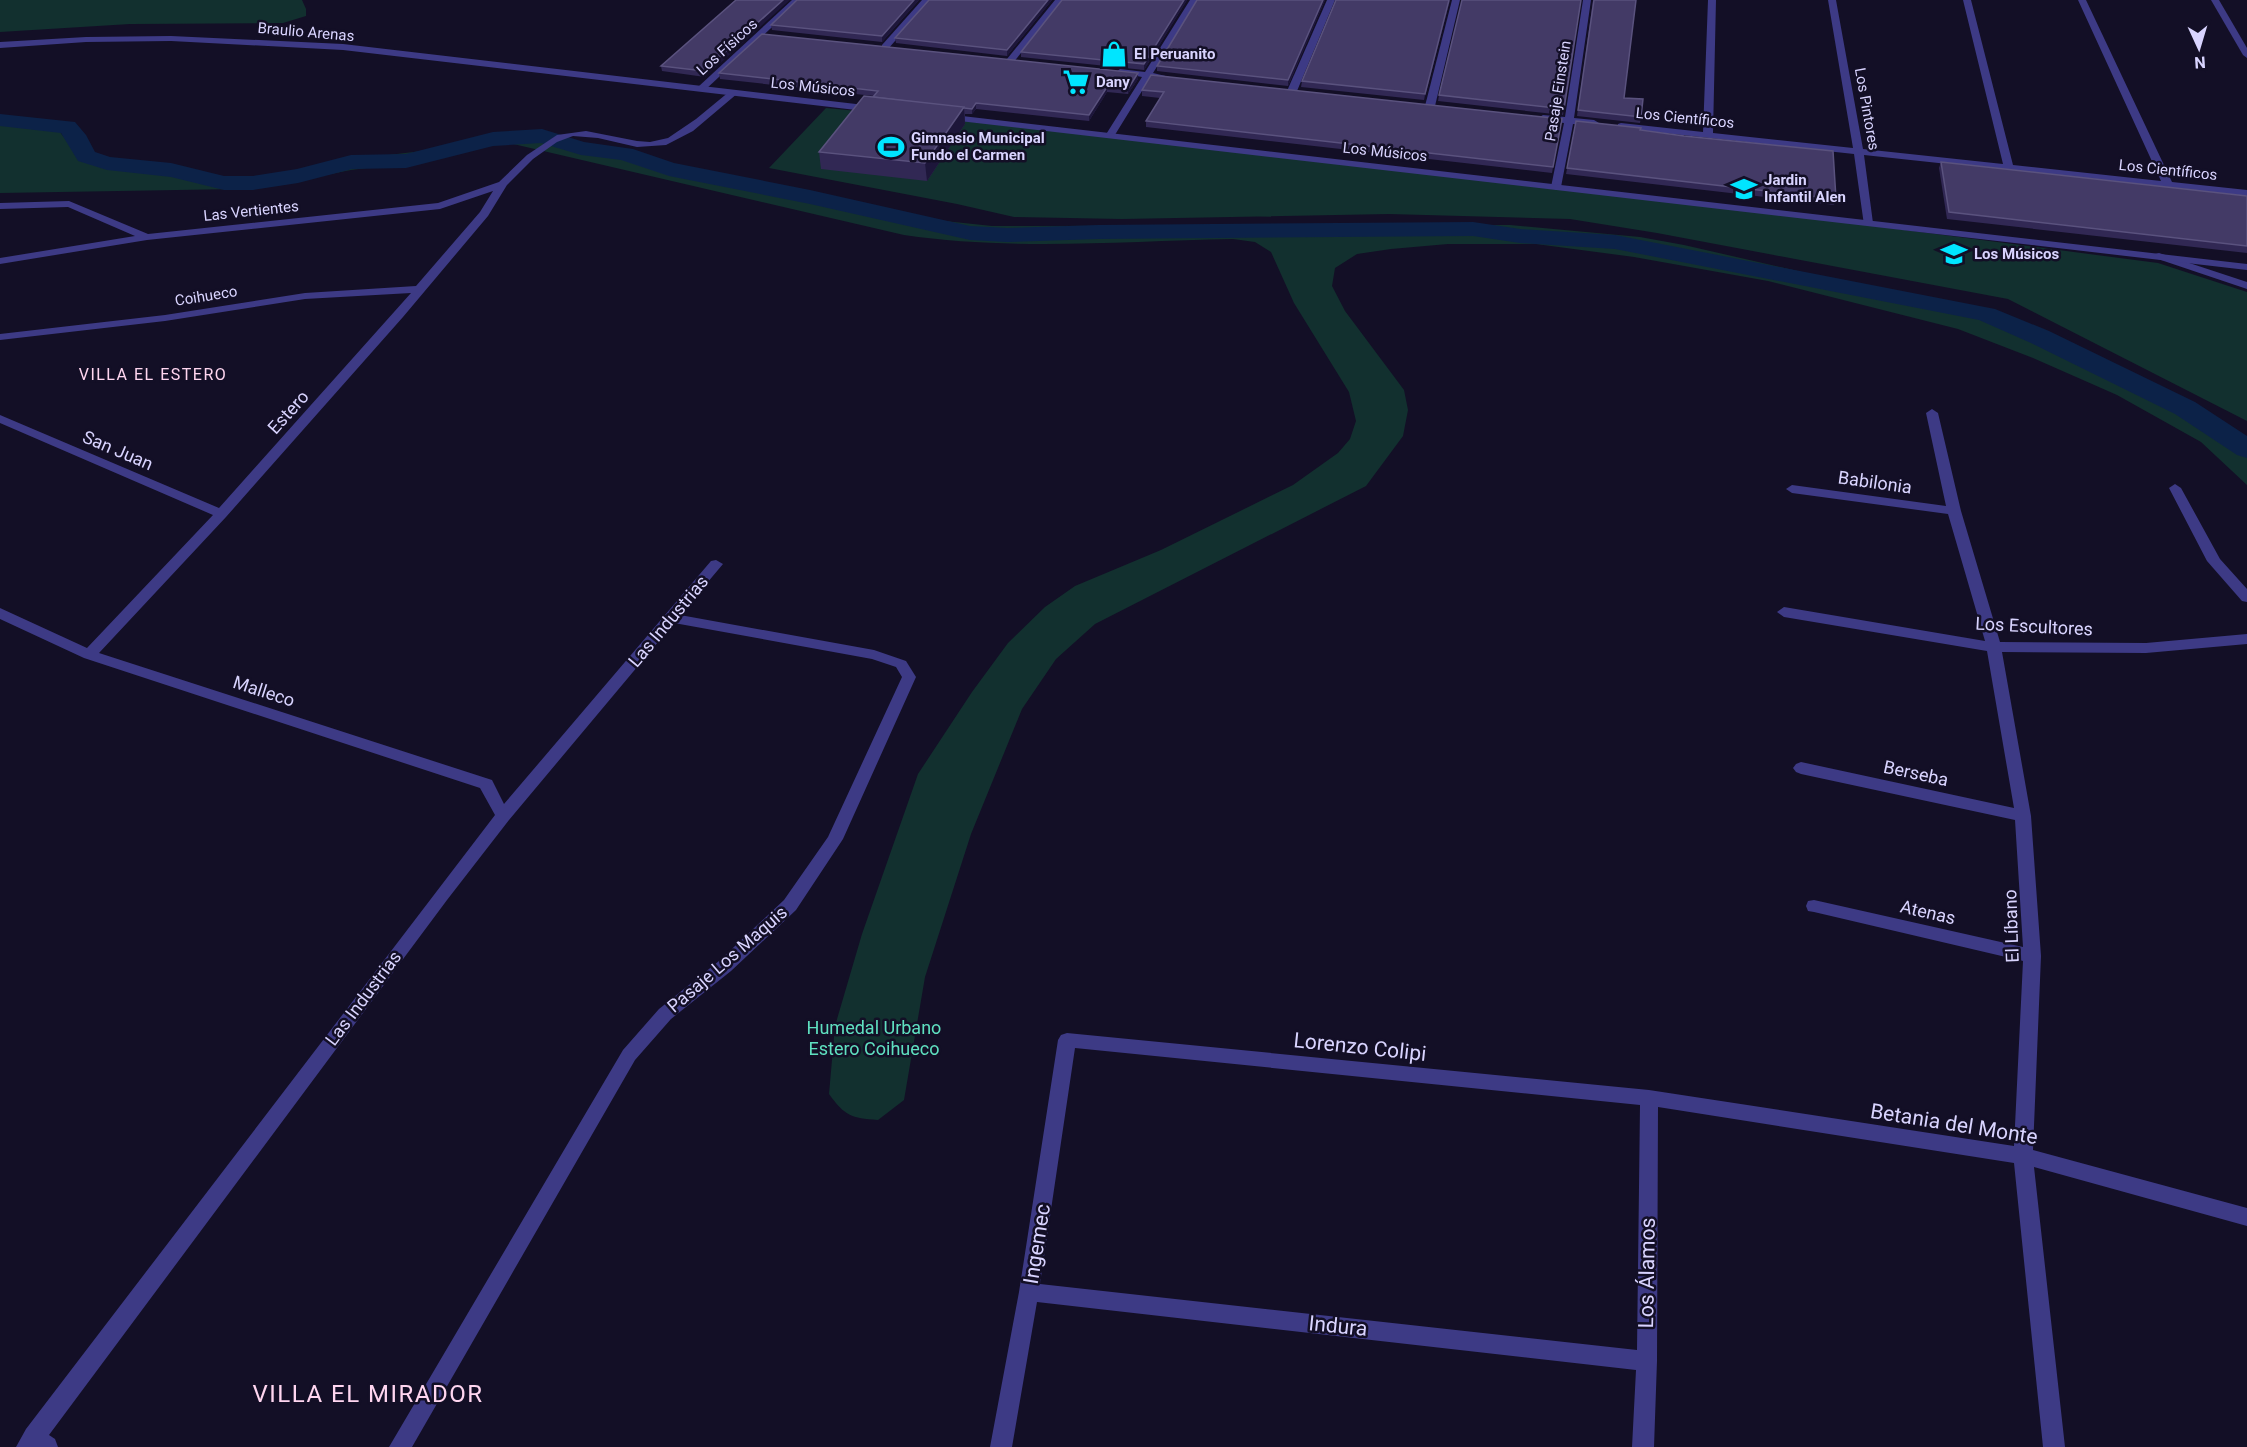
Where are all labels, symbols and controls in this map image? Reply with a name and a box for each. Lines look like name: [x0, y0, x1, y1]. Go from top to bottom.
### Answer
street label: Los Físicos: [693, 15, 761, 79]
north arrow: [2169, 18, 2229, 78]
street label: Braulio Arenas: [257, 19, 355, 45]
shop icon: El Peruanito: [1099, 39, 1129, 69]
street label: Pasaje Einstein: [1541, 39, 1575, 143]
place label: El Peruanito: [1134, 45, 1215, 63]
text: N: [2194, 53, 2206, 72]
street label: Los Pintores: [1851, 66, 1883, 152]
supermarket icon: Dany: [1061, 67, 1091, 97]
place label: Dany: [1096, 73, 1130, 91]
street label: Los Músicos: [770, 74, 856, 100]
street label: Los Científicos: [1635, 104, 1735, 132]
place label: Gimnasio Municipal Fundo el Carmen: [911, 129, 1045, 164]
sports icon: Gimnasio Municipal Fundo el Carmen: [876, 132, 906, 162]
street label: Los Músicos: [1342, 139, 1428, 165]
street label: Los Científicos: [2118, 156, 2218, 184]
place label: Jardin Infantil Alen: [1764, 171, 1846, 206]
school or university icon: Jardin Infantil Alen: [1729, 174, 1759, 204]
street label: Las Vertientes: [202, 197, 300, 225]
school or university icon: Los Músicos: [1939, 239, 1969, 269]
place label: Los Músicos: [1974, 245, 2060, 263]
street label: Coihueco: [174, 282, 238, 310]
district label: VILLA EL ESTERO: [79, 365, 227, 384]
street label: Estero: [263, 386, 313, 438]
street label: San Juan: [80, 426, 156, 474]
street label: Babilonia: [1837, 466, 1913, 498]
street label: Las Industrias: [624, 571, 712, 671]
street label: Los Escultores: [1975, 612, 2093, 640]
street label: Malleco: [231, 671, 297, 711]
street label: Berseba: [1882, 756, 1950, 790]
street label: El Líbano: [1999, 889, 2023, 963]
street label: Atenas: [1898, 895, 1958, 929]
street label: Pasaje Los Maquis: [663, 901, 791, 1017]
street label: Las Industrias: [321, 947, 405, 1049]
park label: Humedal Urbano Estero Coihueco: [807, 1017, 941, 1059]
street label: Lorenzo Colipi: [1293, 1028, 1427, 1066]
street label: Betania del Monte: [1869, 1099, 2039, 1149]
street label: Ingemec: [1019, 1202, 1055, 1286]
street label: Los Álamos: [1634, 1217, 1660, 1329]
street label: Indura: [1307, 1311, 1369, 1341]
district label: VILLA EL MIRADOR: [253, 1380, 484, 1408]

